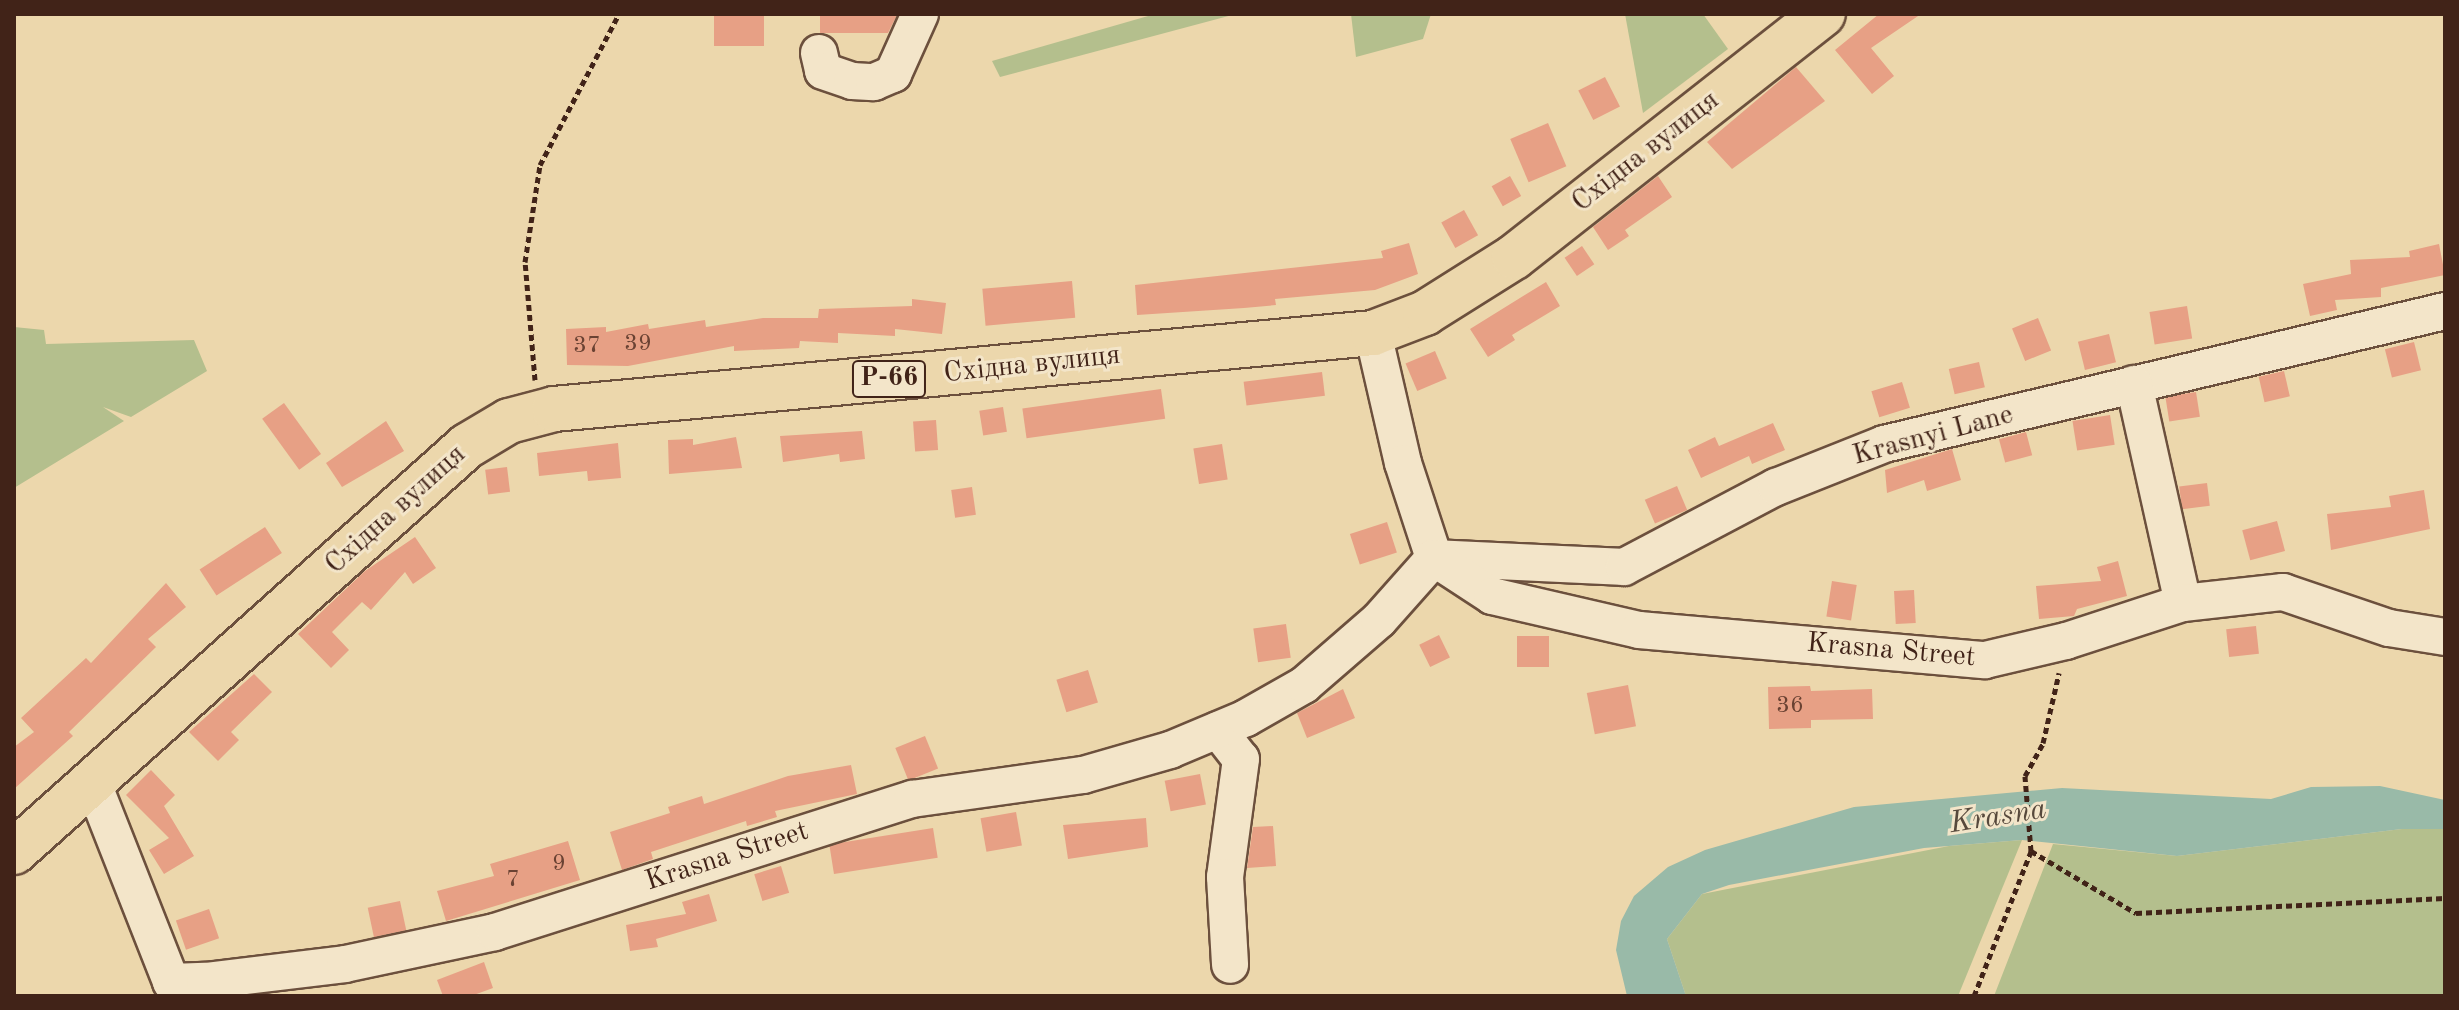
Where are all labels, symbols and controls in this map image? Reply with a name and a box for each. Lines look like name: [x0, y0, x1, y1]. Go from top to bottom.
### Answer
street label: Східна вулиця: [1566, 84, 1726, 220]
house number: 39: [624, 331, 652, 359]
house number: 37: [573, 333, 601, 361]
street label: Східна вулиця: [942, 339, 1122, 391]
road number: Р-66: [851, 357, 927, 401]
street label: Krasnyi Lane: [1849, 398, 2017, 474]
street label: Східна вулиця: [319, 438, 473, 582]
street label: Krasna Street: [1805, 627, 1977, 675]
house number: 36: [1776, 693, 1804, 721]
water label: Krasna: [1947, 792, 2049, 842]
street label: Krasna Street: [641, 815, 813, 899]
house number: 9: [552, 851, 566, 879]
house number: 7: [506, 867, 520, 895]

